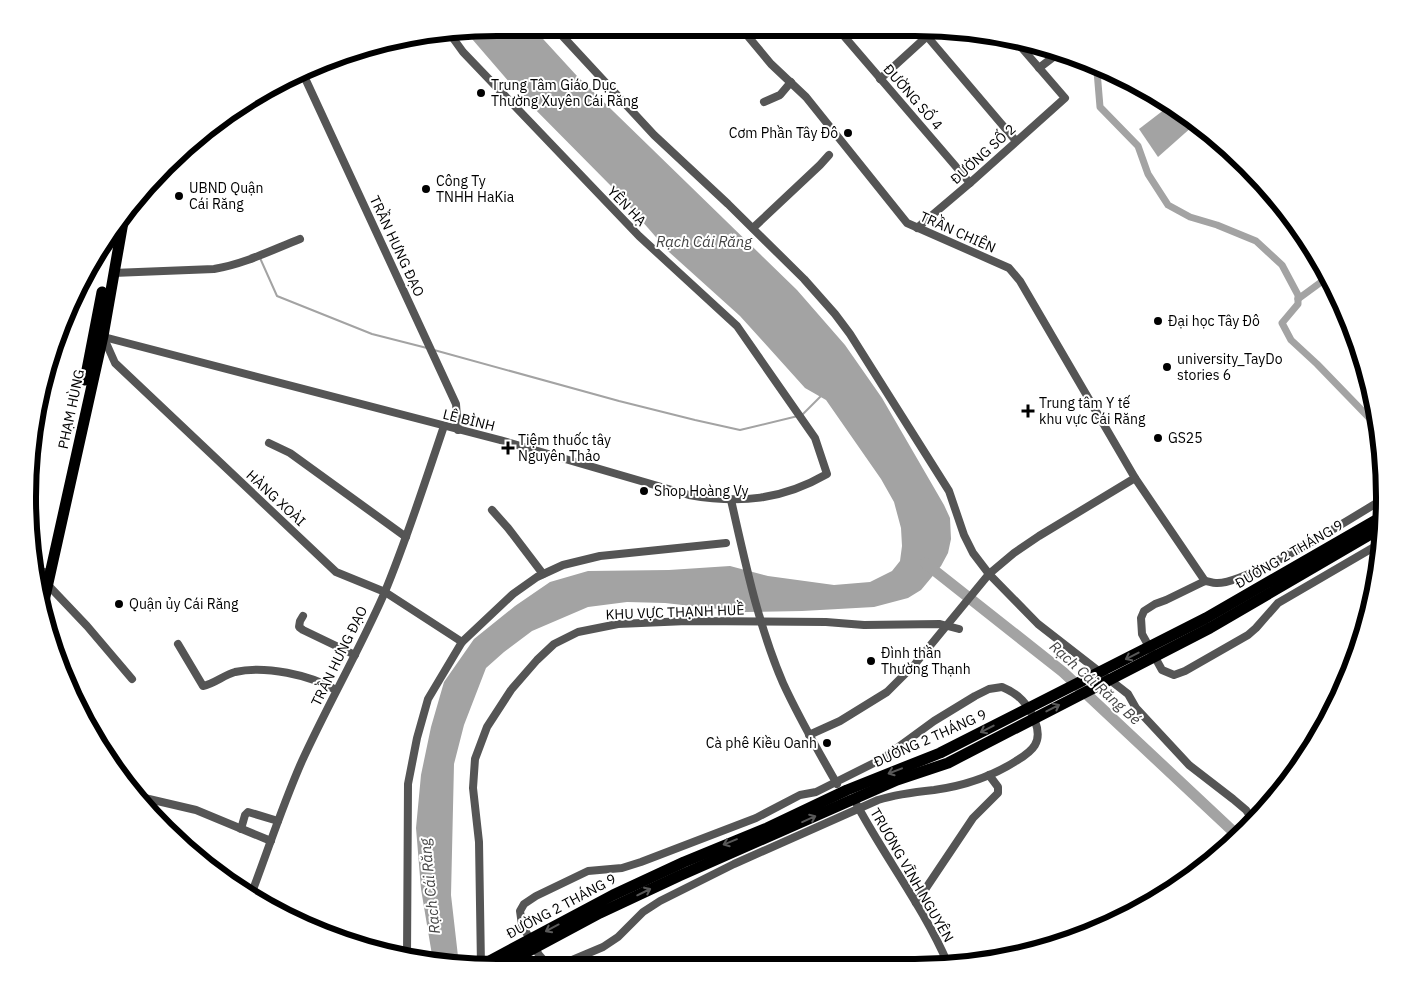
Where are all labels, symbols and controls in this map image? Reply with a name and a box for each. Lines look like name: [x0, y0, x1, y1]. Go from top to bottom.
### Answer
street label: ĐƯỜNG SỐ 4: [879, 58, 949, 134]
place label: Trung Tâm Giáo Dục Thường Xuyên Cái Răng: [491, 76, 639, 110]
marker: Trung Tâm Giáo Dục Thường Xuyên Cái Răng: [475, 87, 487, 99]
street label: ĐƯỜNG SỐ 2: [945, 118, 1019, 188]
place label: Cơm Phần Tây Đô: [729, 124, 838, 142]
marker: Cơm Phần Tây Đô: [842, 127, 854, 139]
place label: Công Ty TNHH HaKia: [436, 172, 515, 206]
place label: UBND Quận Cái Răng: [189, 179, 264, 213]
street label: YÊN HẠ: [604, 182, 650, 230]
marker: Công Ty TNHH HaKia: [420, 183, 432, 195]
marker: UBND Quận Cái Răng: [173, 190, 185, 202]
street label: TRẦN HƯNG ĐẠO: [366, 191, 431, 299]
street label: TRẦN CHIÊN: [917, 204, 1000, 257]
water label: Rạch Cái Răng: [656, 232, 753, 251]
place label: Đại học Tây Đô: [1168, 312, 1260, 330]
marker: Đại học Tây Đô: [1152, 315, 1164, 327]
place label: university_TayDo stories 6: [1177, 350, 1283, 384]
marker: university_TayDo stories 6: [1161, 361, 1173, 373]
street label: PHẠM HÙNG: [53, 367, 88, 451]
place label: Trung tâm Y tế khu vực Cái Răng: [1039, 394, 1146, 428]
street label: LÊ BÌNH: [441, 404, 497, 435]
marker: Trung tâm Y tế khu vực Cái Răng: [1021, 404, 1035, 418]
place label: GS25: [1168, 429, 1203, 447]
place label: Tiệm thuốc tây Nguyên Thảo: [518, 431, 611, 465]
marker: GS25: [1152, 432, 1164, 444]
marker: Tiệm thuốc tây Nguyên Thảo: [502, 442, 514, 454]
street label: HÀNG XOÀI: [243, 465, 310, 530]
place label: Shop Hoàng Vy: [654, 482, 749, 500]
marker: Shop Hoàng Vy: [638, 485, 650, 497]
street label: ĐƯỜNG 2 THÁNG 9: [1231, 515, 1346, 592]
place label: Quận ủy Cái Răng: [129, 595, 239, 613]
marker: Quận ủy Cái Răng: [113, 598, 125, 610]
street label: KHU VỰC THẠNH HUỀ: [605, 598, 745, 623]
street label: TRẦN HƯNG ĐẠO: [304, 601, 371, 709]
water label: Rạch Cái Răng Bé: [1046, 637, 1145, 729]
place label: Đình thần Thường Thạnh: [881, 644, 971, 678]
one-way arrow: [1125, 652, 1140, 661]
marker: Đình thần Thường Thạnh: [865, 655, 877, 667]
one-way arrow: [1045, 703, 1060, 712]
street label: ĐƯỜNG 2 THÁNG 9: [870, 704, 989, 771]
one-way arrow: [980, 725, 995, 734]
place label: Cà phê Kiều Oanh: [706, 734, 817, 752]
marker: Cà phê Kiều Oanh: [821, 737, 833, 749]
one-way arrow: [888, 767, 903, 776]
street label: TRƯƠNG VĨNH NGUYÊN: [866, 805, 958, 945]
one-way arrow: [801, 813, 816, 823]
water label: Rạch Cái Răng: [415, 836, 444, 935]
one-way arrow: [723, 838, 738, 848]
street label: ĐƯỜNG 2 THÁNG 9: [503, 869, 619, 943]
one-way arrow: [636, 887, 651, 896]
one-way arrow: [545, 924, 560, 933]

